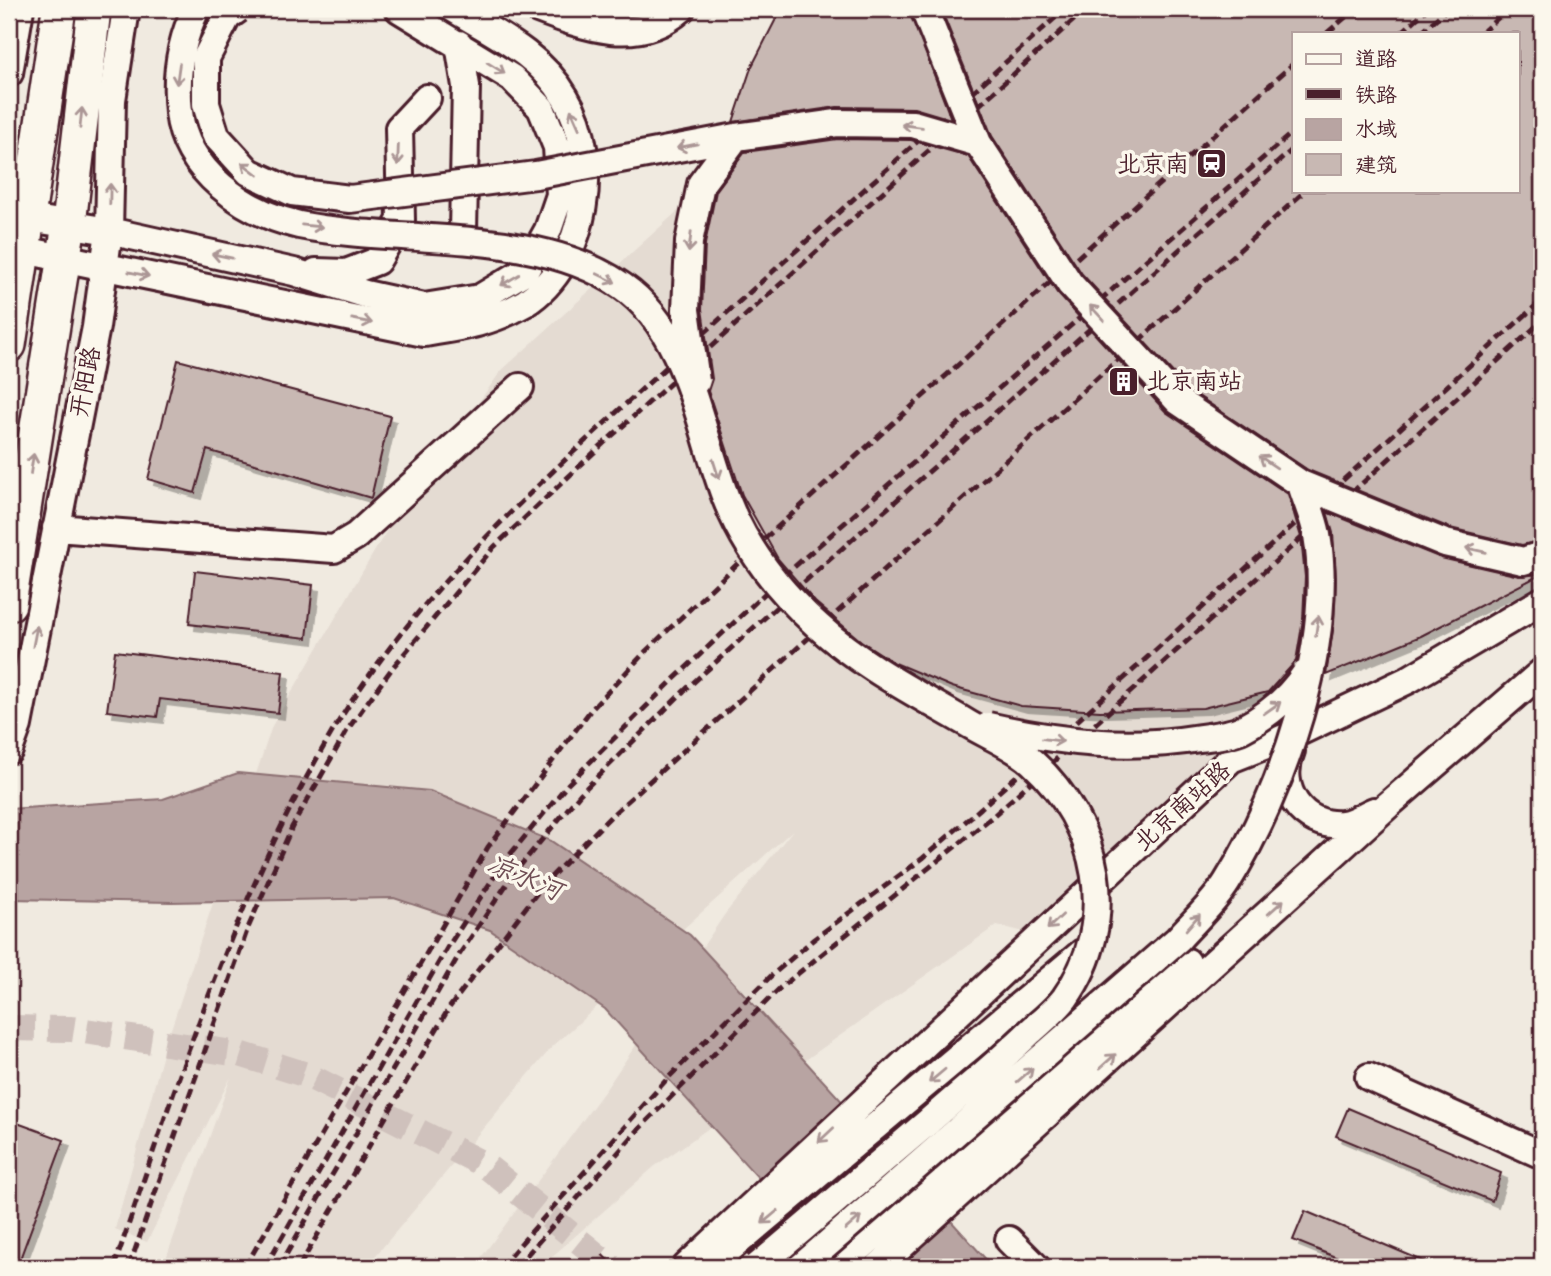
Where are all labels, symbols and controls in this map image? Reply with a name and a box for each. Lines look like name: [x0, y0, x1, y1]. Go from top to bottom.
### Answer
legend: [1292, 32, 1520, 192]
text: 道路: [1355, 41, 1397, 73]
one-way arrow: [486, 60, 505, 75]
one-way arrow: [172, 62, 185, 85]
text: 铁路: [1355, 77, 1397, 109]
one-way arrow: [75, 107, 88, 130]
one-way arrow: [568, 109, 581, 130]
text: 水域: [1355, 111, 1397, 143]
one-way arrow: [901, 119, 924, 132]
one-way arrow: [676, 140, 699, 154]
one-way arrow: [392, 144, 405, 167]
place label: 北京南: [1117, 144, 1189, 180]
station icon: 北京南: [1195, 147, 1229, 181]
text: 建筑: [1355, 147, 1397, 179]
one-way arrow: [240, 162, 259, 177]
one-way arrow: [103, 183, 117, 206]
one-way arrow: [300, 220, 323, 233]
one-way arrow: [684, 230, 697, 253]
one-way arrow: [211, 248, 234, 262]
one-way arrow: [127, 268, 150, 281]
one-way arrow: [595, 272, 616, 285]
one-way arrow: [501, 273, 521, 287]
one-way arrow: [1089, 305, 1106, 322]
one-way arrow: [350, 315, 373, 329]
street label: 开阳路: [58, 343, 108, 420]
place label: 北京南站: [1146, 361, 1242, 397]
building icon: 北京南站: [1106, 364, 1140, 398]
one-way arrow: [25, 453, 38, 476]
one-way arrow: [1259, 455, 1278, 469]
one-way arrow: [711, 458, 723, 480]
one-way arrow: [1465, 543, 1488, 556]
one-way arrow: [1311, 615, 1324, 638]
one-way arrow: [29, 625, 42, 648]
one-way arrow: [1262, 701, 1281, 715]
one-way arrow: [1041, 734, 1064, 747]
street label: 北京南站路: [1124, 751, 1237, 858]
water label: 凉水河: [482, 842, 573, 910]
one-way arrow: [1267, 899, 1285, 915]
one-way arrow: [1185, 913, 1201, 931]
one-way arrow: [1046, 914, 1064, 930]
one-way arrow: [1099, 1053, 1117, 1069]
one-way arrow: [1016, 1067, 1034, 1083]
one-way arrow: [928, 1068, 946, 1084]
one-way arrow: [818, 1127, 835, 1144]
one-way arrow: [761, 1209, 779, 1225]
one-way arrow: [843, 1215, 861, 1231]

